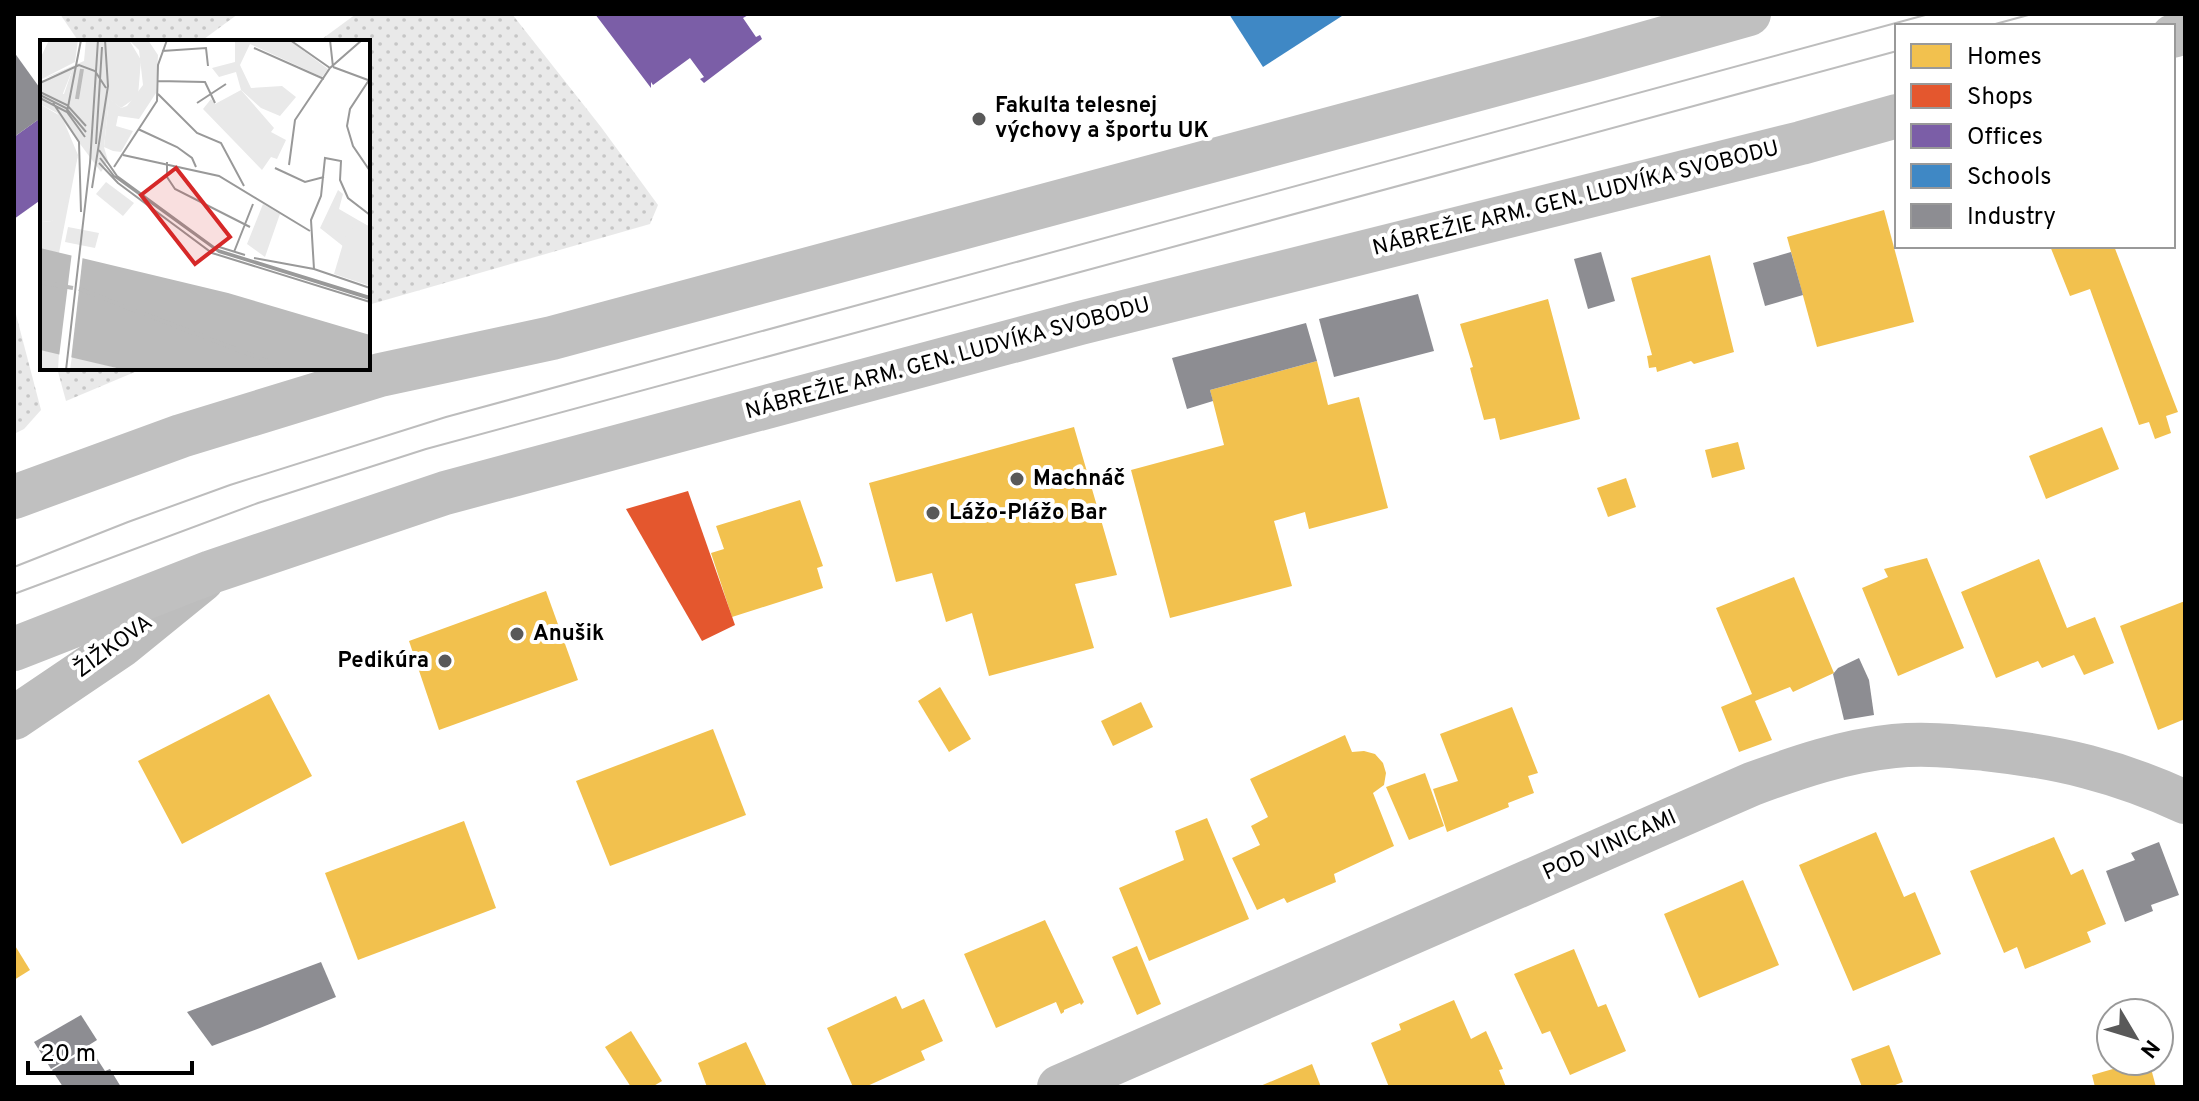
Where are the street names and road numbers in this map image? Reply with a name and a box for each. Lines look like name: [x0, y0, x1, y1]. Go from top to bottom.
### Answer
street label: NÁBREŽIE ARM. GEN. LUDVÍKA SVOBODU: [1370, 133, 1782, 263]
street label: NÁBREŽIE ARM. GEN. LUDVÍKA SVOBODU: [742, 290, 1153, 426]
street label: ŽIŽKOVA: [68, 608, 158, 684]
street label: POD VINICAMI: [1539, 805, 1681, 887]

